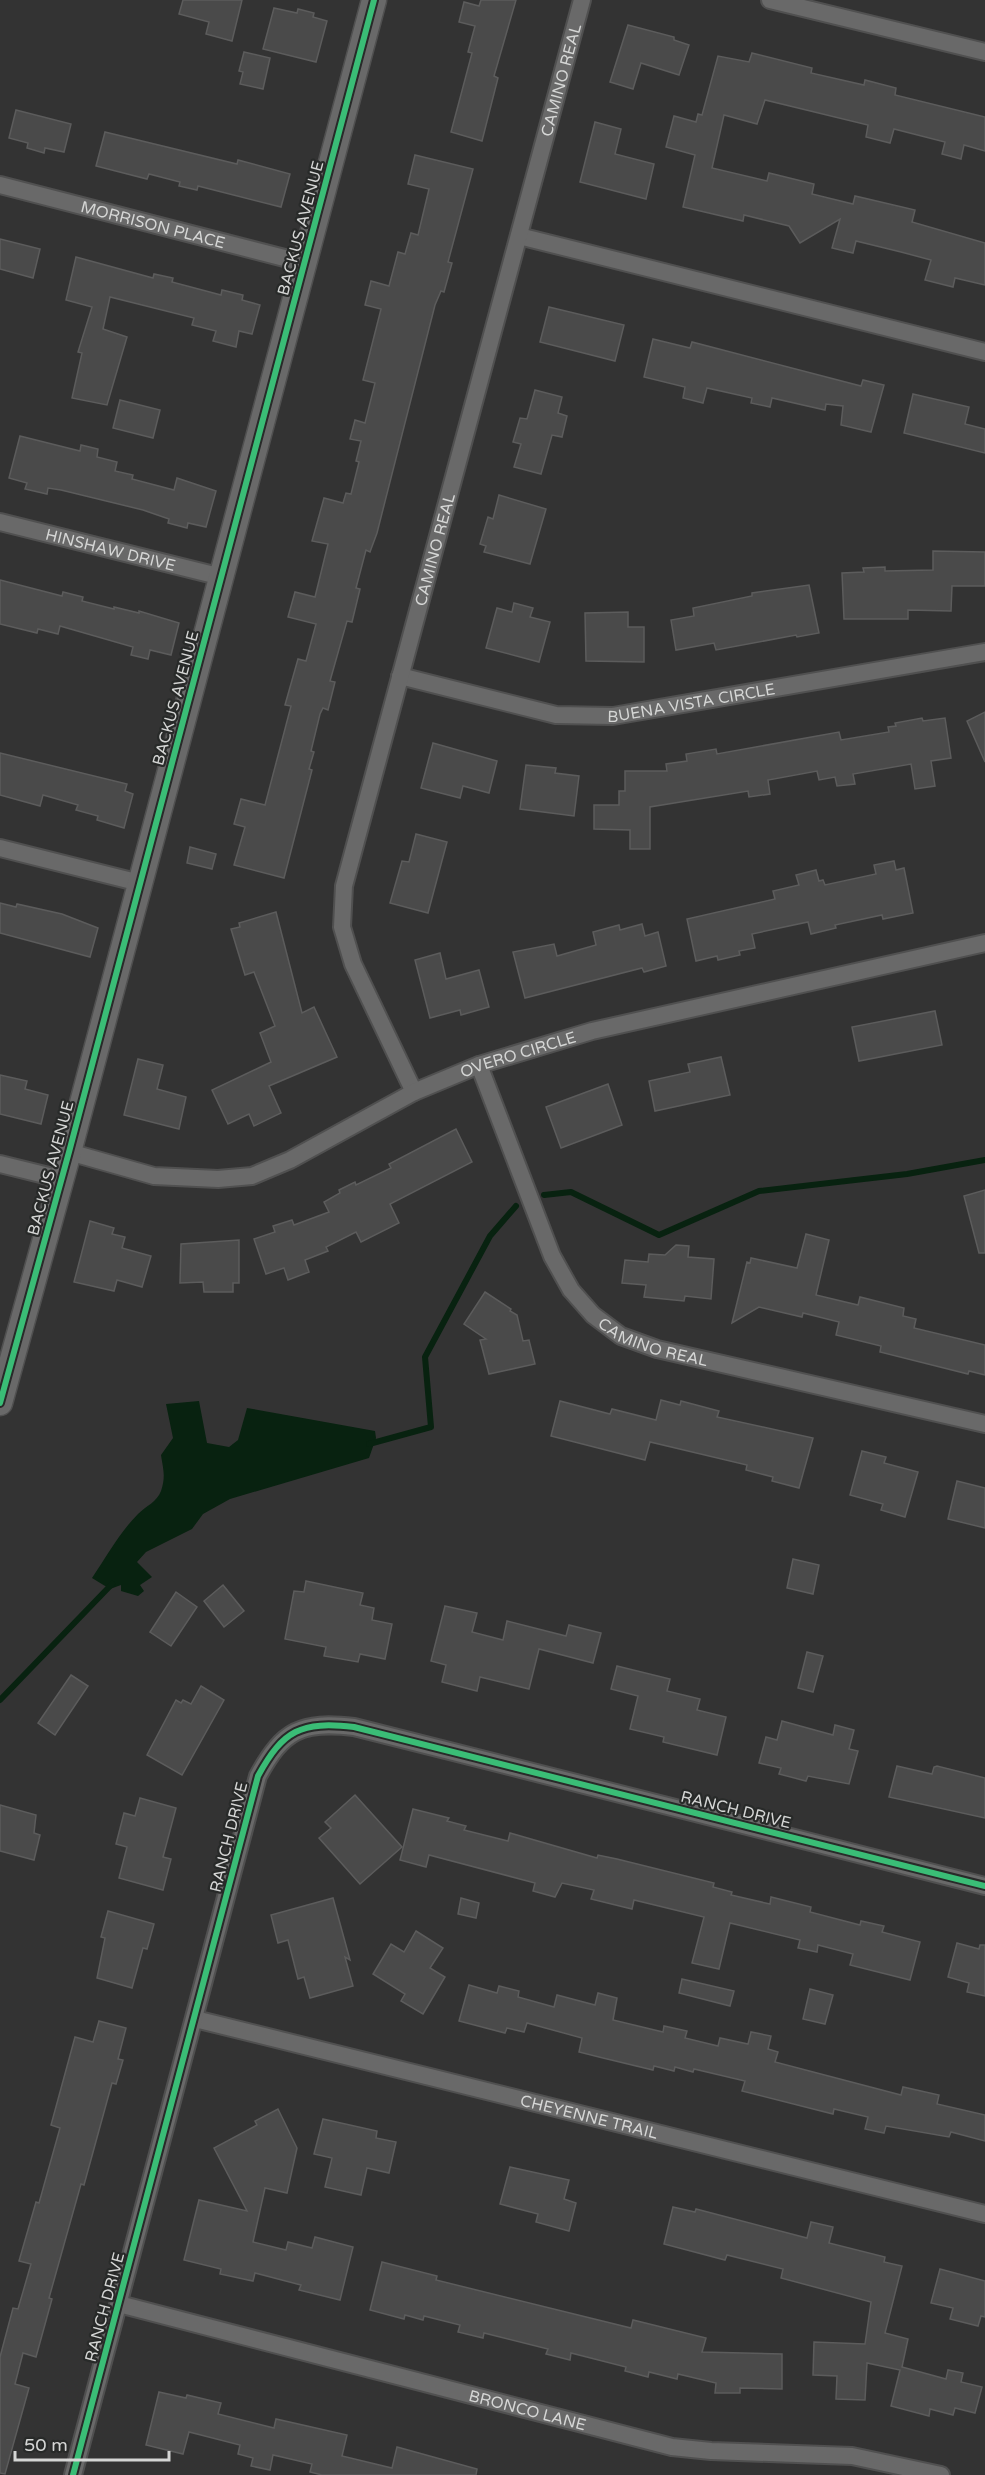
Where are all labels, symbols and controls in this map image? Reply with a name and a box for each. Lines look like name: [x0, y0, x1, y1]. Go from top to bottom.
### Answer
street label: CAMINO REAL: [537, 22, 586, 139]
street label: BACKUS AVENUE: [273, 159, 329, 298]
street label: MORRISON PLACE: [78, 197, 227, 253]
street label: CAMINO REAL: [411, 491, 460, 608]
street label: HINSHAW DRIVE: [43, 525, 177, 576]
street label: BACKUS AVENUE: [148, 629, 204, 768]
street label: BUENA VISTA CIRCLE: [607, 679, 777, 727]
street label: OVERO CIRCLE: [457, 1027, 579, 1083]
street label: BACKUS AVENUE: [23, 1099, 79, 1238]
street label: CAMINO REAL: [594, 1313, 710, 1371]
street label: RANCH DRIVE: [206, 1780, 252, 1894]
street label: RANCH DRIVE: [679, 1787, 793, 1833]
street label: CHEYENNE TRAIL: [518, 2091, 660, 2144]
street label: RANCH DRIVE: [81, 2250, 129, 2364]
street label: BRONCO LANE: [467, 2386, 588, 2435]
scale bar: [15, 2424, 170, 2462]
text: 50 m: [24, 2434, 68, 2456]

